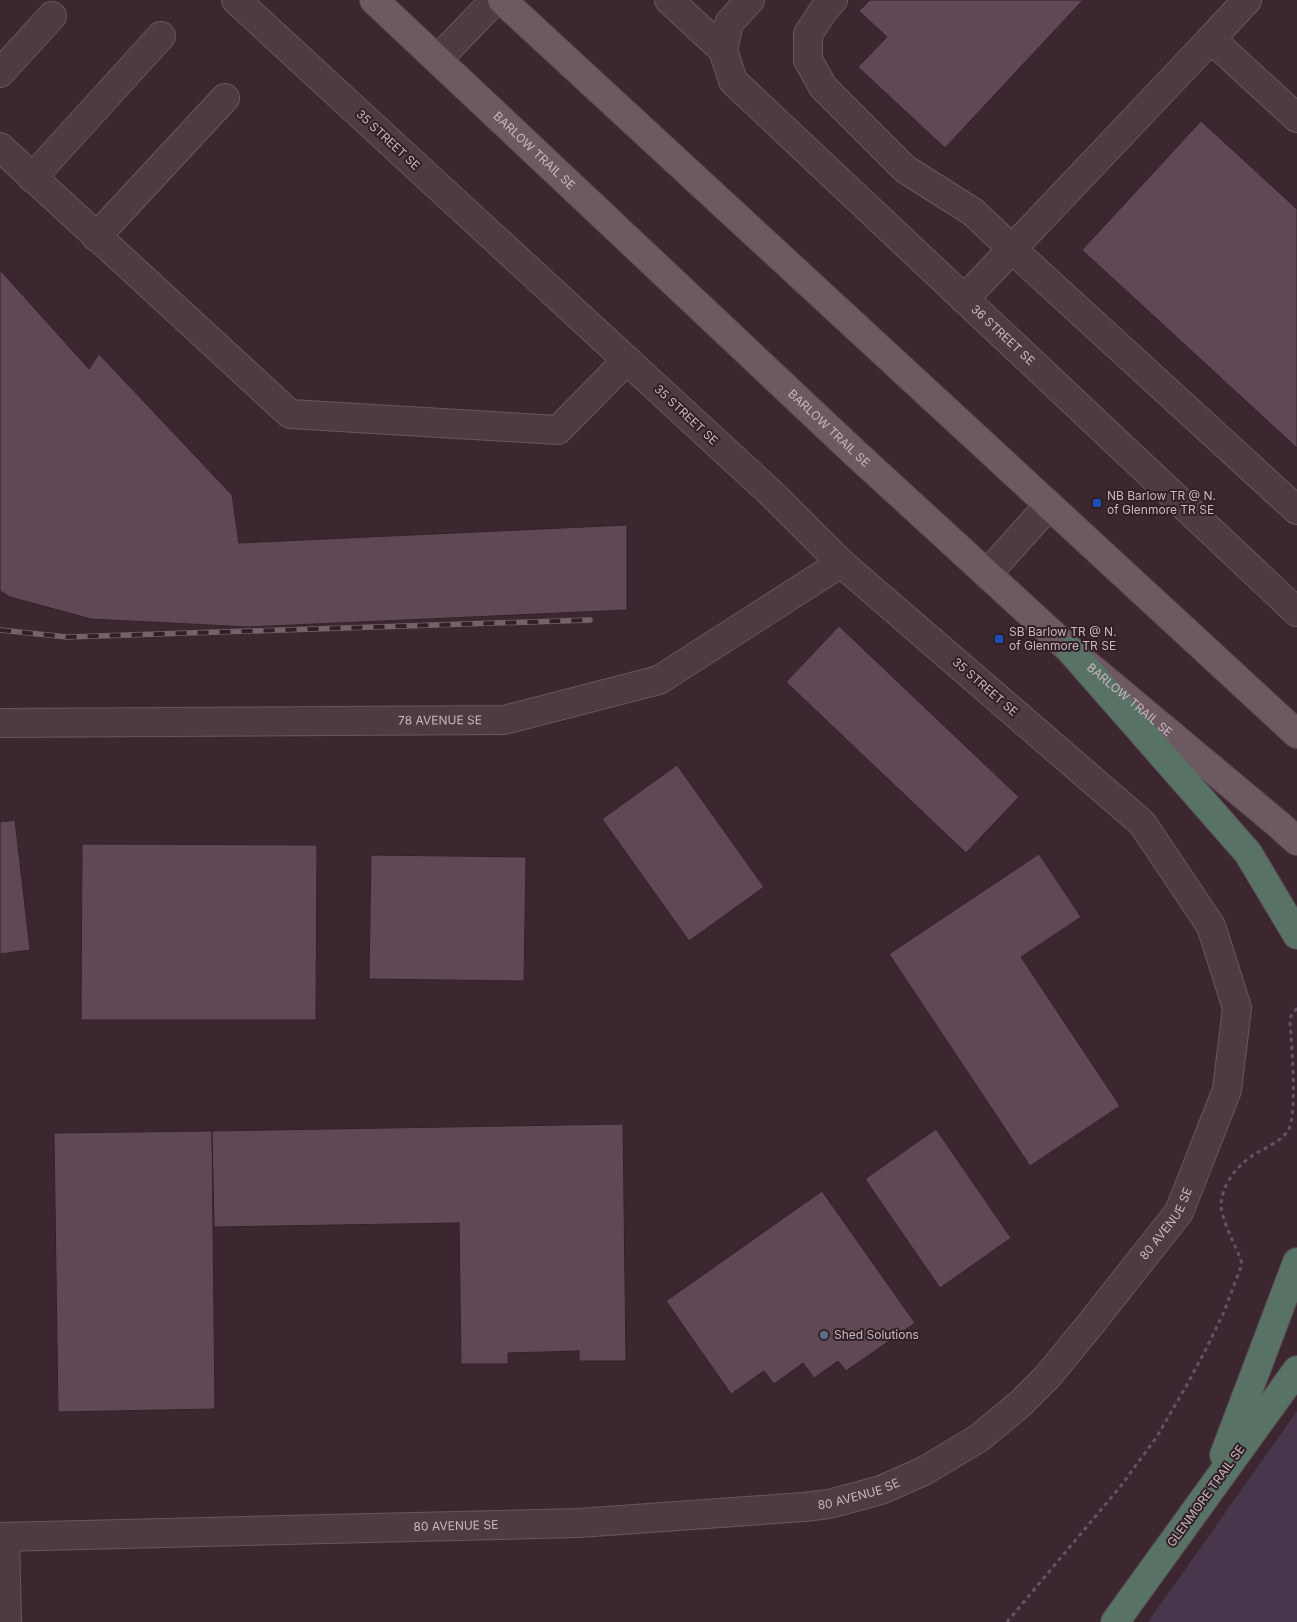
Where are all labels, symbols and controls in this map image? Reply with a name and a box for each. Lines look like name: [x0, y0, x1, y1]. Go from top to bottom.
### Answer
street label: 35 STREET SE: [353, 106, 423, 173]
street label: BARLOW TRAIL SE: [490, 108, 579, 193]
street label: 36 STREET SE: [968, 301, 1038, 368]
street label: 35 STREET SE: [651, 381, 721, 448]
street label: BARLOW TRAIL SE: [785, 386, 873, 470]
place label: NB Barlow TR @ N. of Glenmore TR SE: [1107, 488, 1216, 517]
marker: NB Barlow TR @ N. of Glenmore TR SE: [1091, 497, 1103, 509]
place label: SB Barlow TR @ N. of Glenmore TR SE: [1009, 624, 1117, 653]
marker: SB Barlow TR @ N. of Glenmore TR SE: [993, 633, 1005, 645]
street label: 35 STREET SE: [950, 654, 1021, 719]
street label: BARLOW TRAIL SE: [1084, 660, 1176, 740]
street label: 78 AVENUE SE: [398, 712, 482, 728]
street label: 80 AVENUE SE: [1136, 1185, 1195, 1263]
place label: Shed Solutions: [834, 1327, 919, 1342]
marker: Shed Solutions: [818, 1329, 830, 1341]
street label: GLENMORE TRAIL SE: [1164, 1442, 1248, 1550]
street label: 80 AVENUE SE: [817, 1475, 902, 1512]
street label: 80 AVENUE SE: [413, 1517, 498, 1534]

